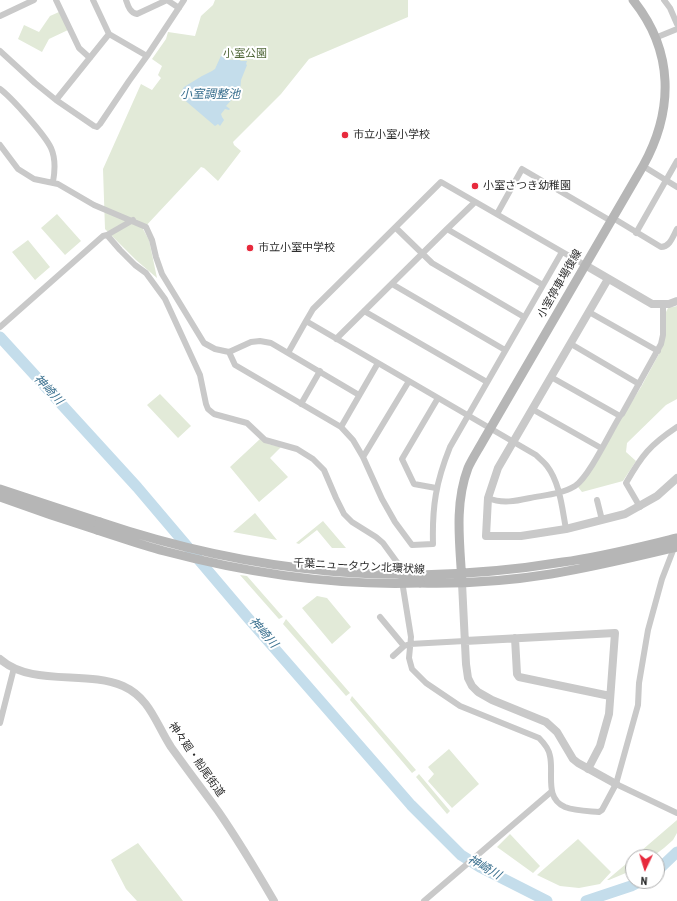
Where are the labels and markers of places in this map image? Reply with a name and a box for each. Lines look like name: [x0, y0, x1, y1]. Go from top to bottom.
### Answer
place label: 市立小室小学校: [353, 128, 430, 142]
marker: 市立小室小学校: [340, 130, 350, 140]
place label: 小室さつき幼稚園: [483, 179, 571, 193]
marker: 小室さつき幼稚園: [470, 181, 480, 191]
place label: 市立小室中学校: [258, 241, 335, 255]
marker: 市立小室中学校: [245, 243, 255, 253]

